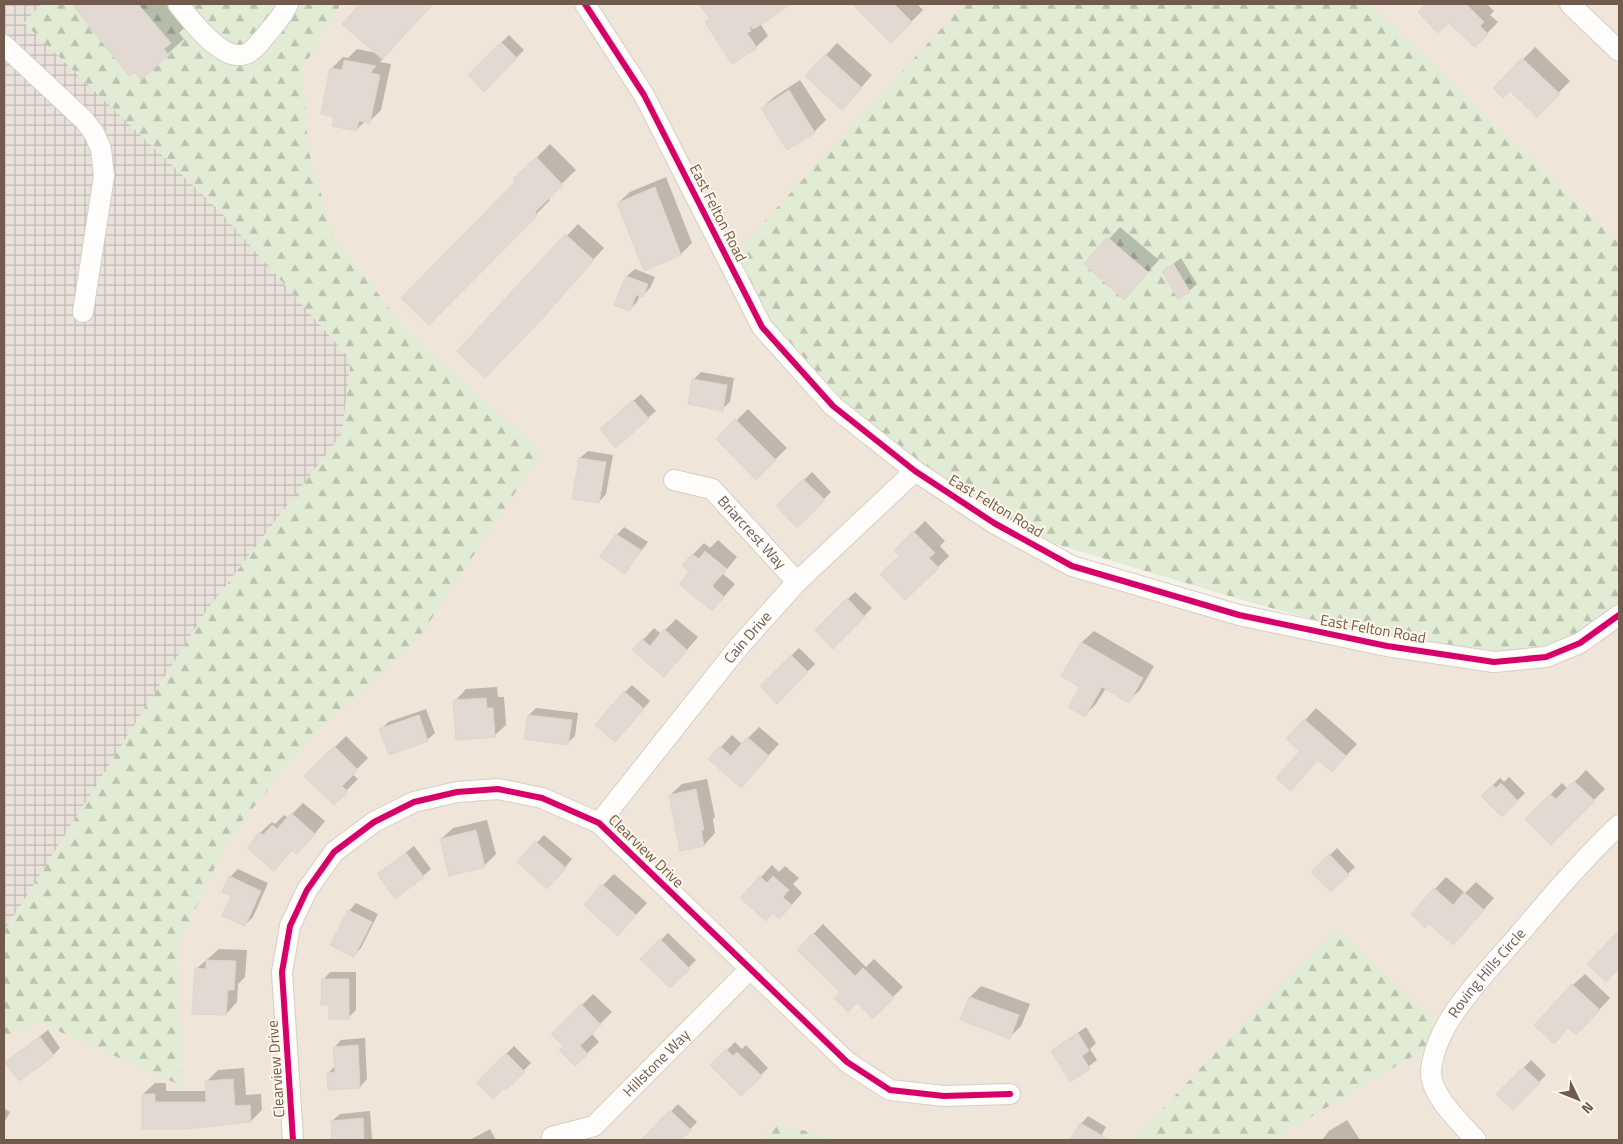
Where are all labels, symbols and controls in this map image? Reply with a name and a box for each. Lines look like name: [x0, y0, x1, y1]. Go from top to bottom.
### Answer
street label: East Felton Road: [684, 160, 753, 266]
street label: East Felton Road: [944, 468, 1048, 543]
street label: Briarcrest Way: [712, 490, 792, 574]
street label: Cain Drive: [718, 606, 777, 668]
street label: East Felton Road: [1318, 608, 1428, 649]
street label: Clearview Drive: [603, 809, 689, 893]
street label: Roving Hills Circle: [1442, 923, 1531, 1022]
street label: Clearview Drive: [261, 1020, 290, 1118]
street label: Hillstone Way: [617, 1024, 695, 1102]
north arrow: [1553, 1074, 1603, 1124]
text: N: [1577, 1097, 1599, 1119]

